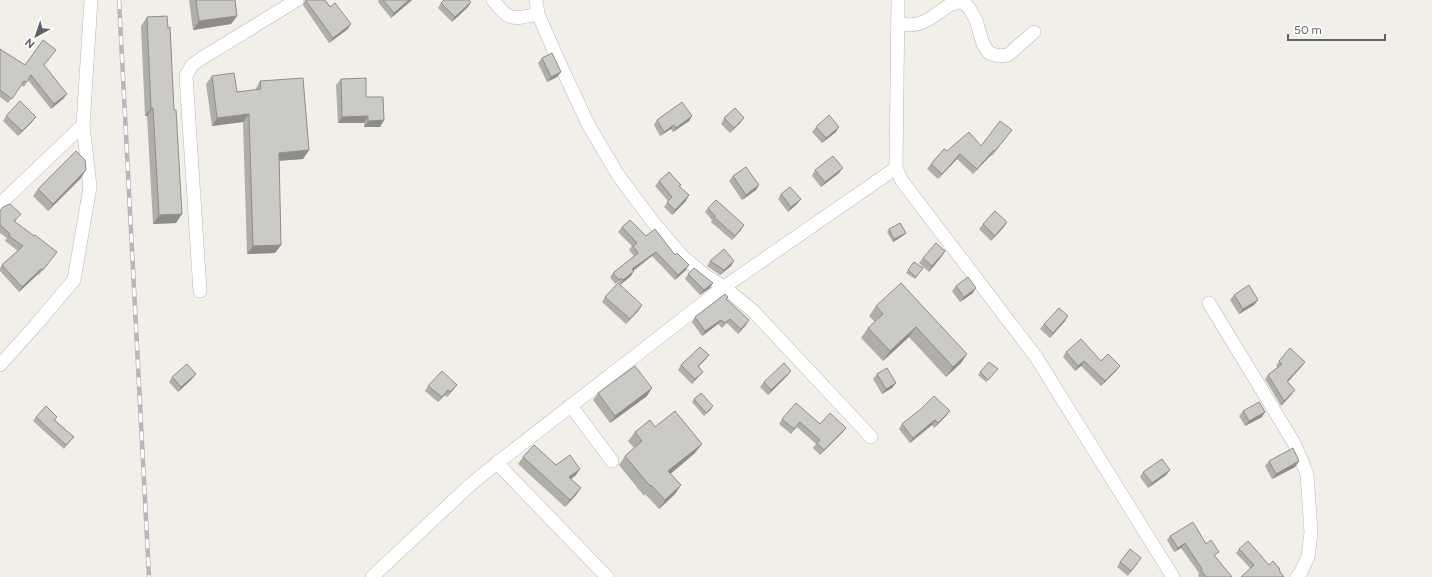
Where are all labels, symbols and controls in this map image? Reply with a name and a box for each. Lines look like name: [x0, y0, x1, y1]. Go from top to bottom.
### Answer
north arrow: [16, 16, 56, 56]
scale bar: [1288, 16, 1385, 42]
text: 50 m: [1294, 23, 1322, 37]
text: N: [22, 36, 37, 51]

